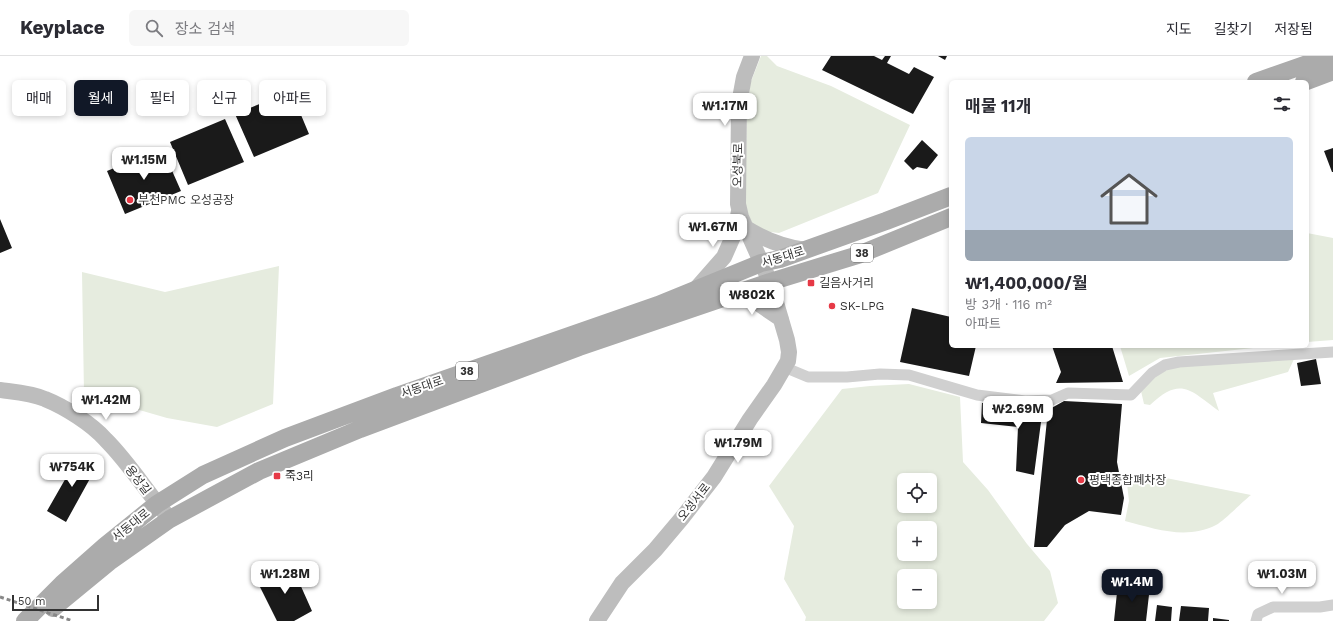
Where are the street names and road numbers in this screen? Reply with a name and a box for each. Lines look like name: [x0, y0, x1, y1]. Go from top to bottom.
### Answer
street label: 오성북로: [731, 143, 745, 187]
street label: 서동대로: [760, 244, 806, 270]
road number: 38: [851, 244, 873, 262]
road number: 38: [456, 362, 478, 380]
street label: 서동대로: [399, 373, 445, 401]
street label: 용성길: [122, 463, 154, 497]
street label: 오성서로: [675, 480, 713, 524]
street label: 서동대로: [109, 506, 153, 544]

